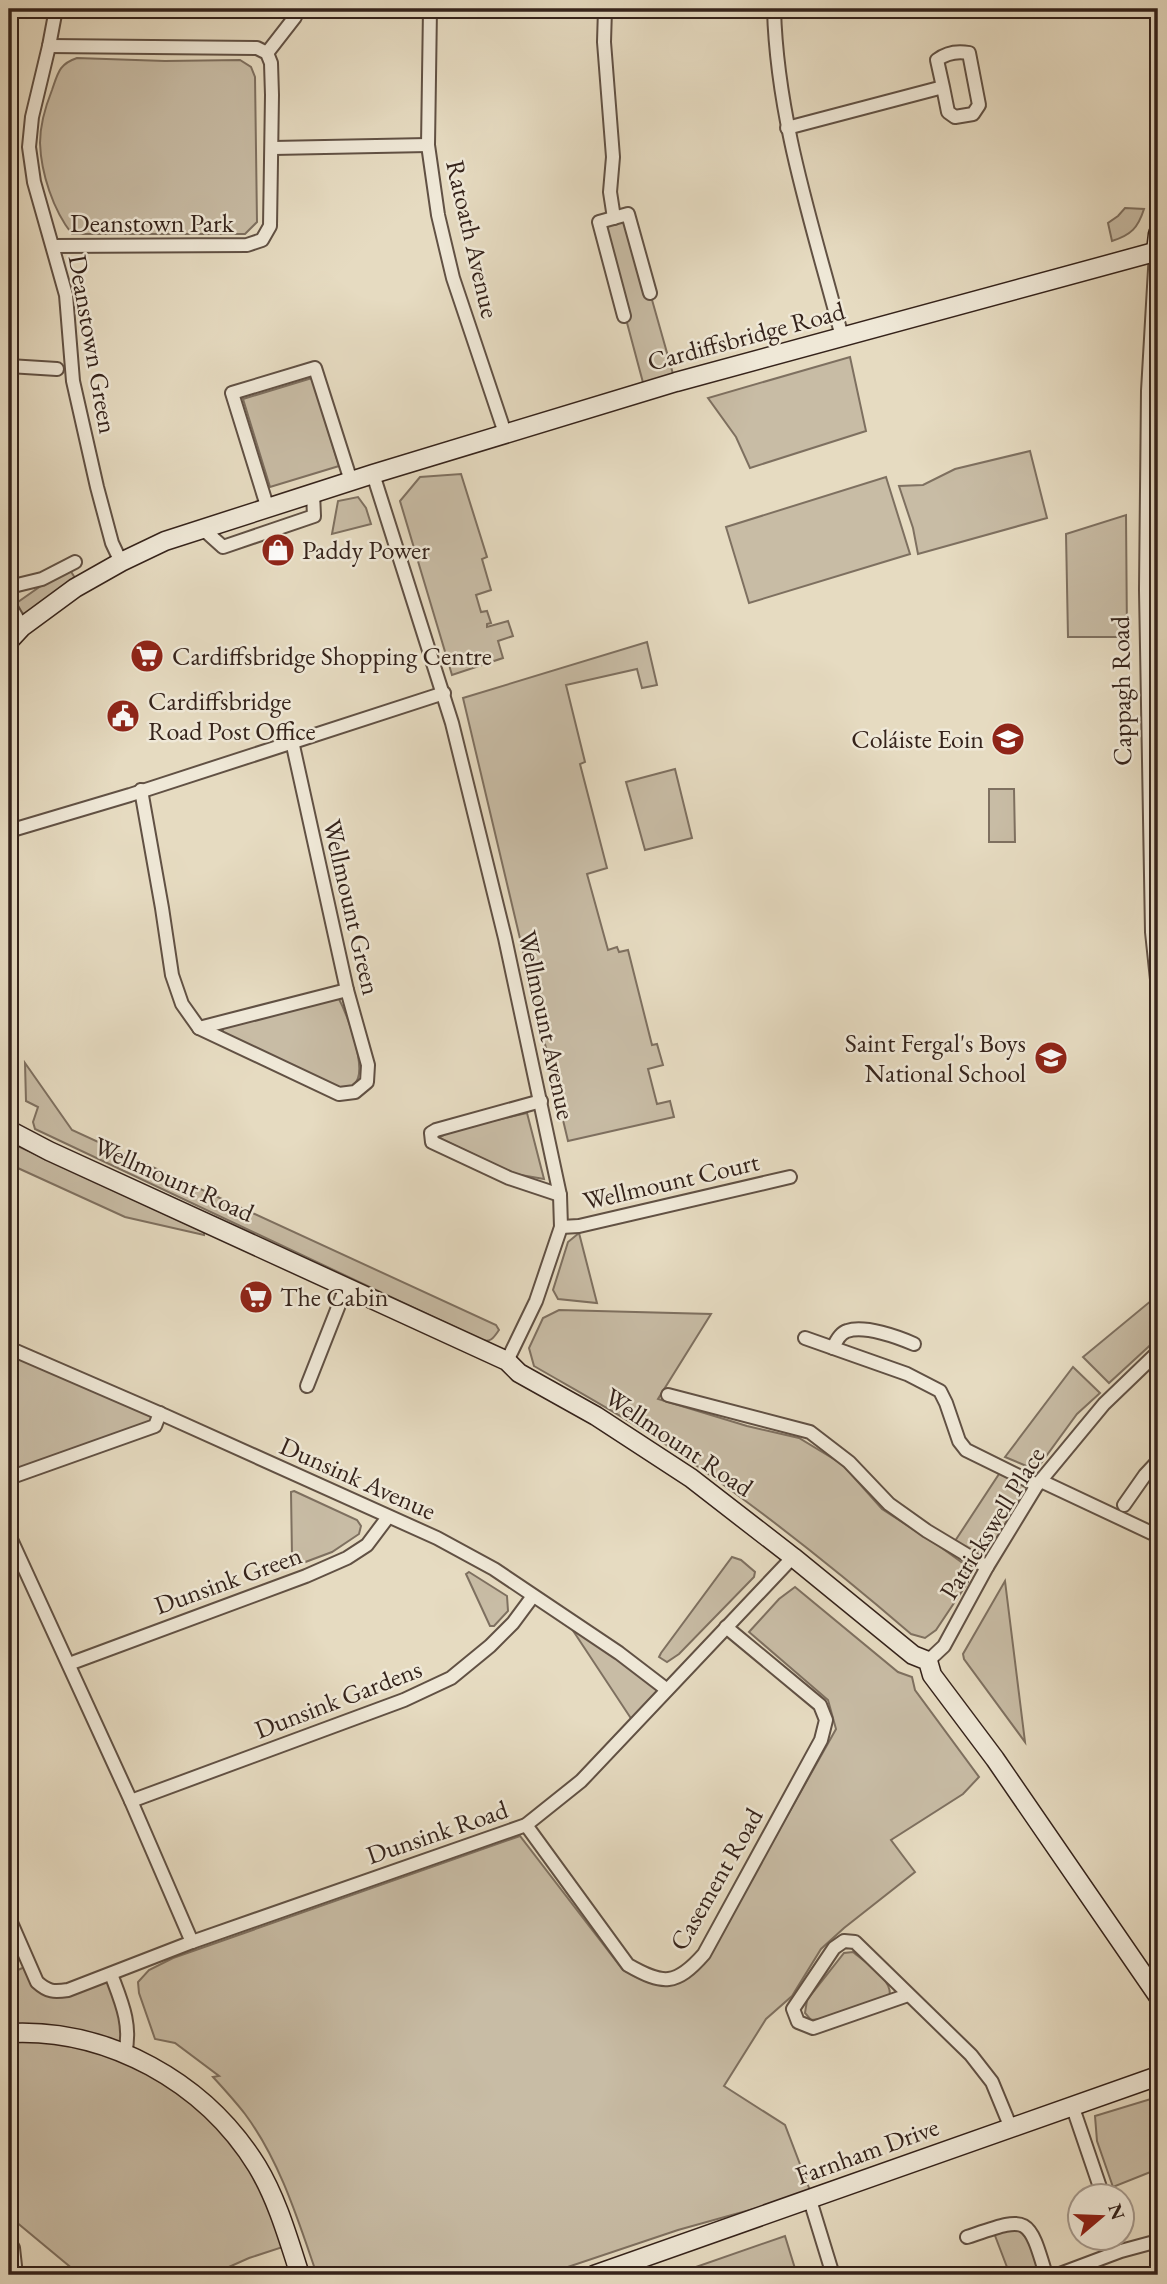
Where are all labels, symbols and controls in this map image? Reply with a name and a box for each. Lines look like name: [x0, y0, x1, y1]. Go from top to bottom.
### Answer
street label: Ratoath Avenue: [438, 157, 508, 321]
street label: Deanstown Park: [70, 206, 235, 240]
street label: Deanstown Green: [61, 252, 126, 436]
street label: Cardiffsbridge Road: [644, 293, 849, 379]
shop icon: Paddy Power: [259, 531, 297, 569]
place label: Paddy Power: [302, 533, 430, 567]
street label: Cappagh Road: [1103, 615, 1139, 766]
supermarket icon: Cardiffsbridge Shopping Centre: [128, 637, 166, 675]
place label: Cardiffsbridge Shopping Centre: [172, 639, 492, 673]
place label: Cardiffsbridge Road Post Office: [148, 684, 316, 748]
public building icon: Cardiffsbridge Road Post Office: [104, 697, 142, 735]
school or university icon: Coláiste Eoin: [989, 720, 1027, 758]
place label: Coláiste Eoin: [851, 722, 984, 756]
street label: Wellmount Green: [315, 816, 389, 998]
street label: Wellmount Avenue: [510, 927, 584, 1123]
place label: Saint Fergal's Boys National School: [845, 1026, 1026, 1090]
school or university icon: Saint Fergal's Boys National School: [1032, 1039, 1070, 1077]
street label: Wellmount Road: [88, 1128, 260, 1230]
street label: Wellmount Court: [580, 1144, 762, 1218]
supermarket icon: The Cabin: [237, 1278, 275, 1316]
place label: The Cabin: [280, 1280, 389, 1314]
street label: Wellmount Road: [598, 1380, 761, 1505]
street label: Dunsink Avenue: [275, 1428, 441, 1528]
street label: Patrickswell Place: [931, 1440, 1053, 1606]
street label: Dunsink Green: [150, 1538, 307, 1622]
street label: Dunsink Gardens: [250, 1652, 426, 1746]
street label: Dunsink Road: [362, 1792, 513, 1872]
street label: Casement Road: [661, 1801, 771, 1956]
street label: Farnham Drive: [791, 2109, 943, 2193]
north arrow: [1066, 2182, 1136, 2252]
text: N: [1102, 2200, 1131, 2224]

